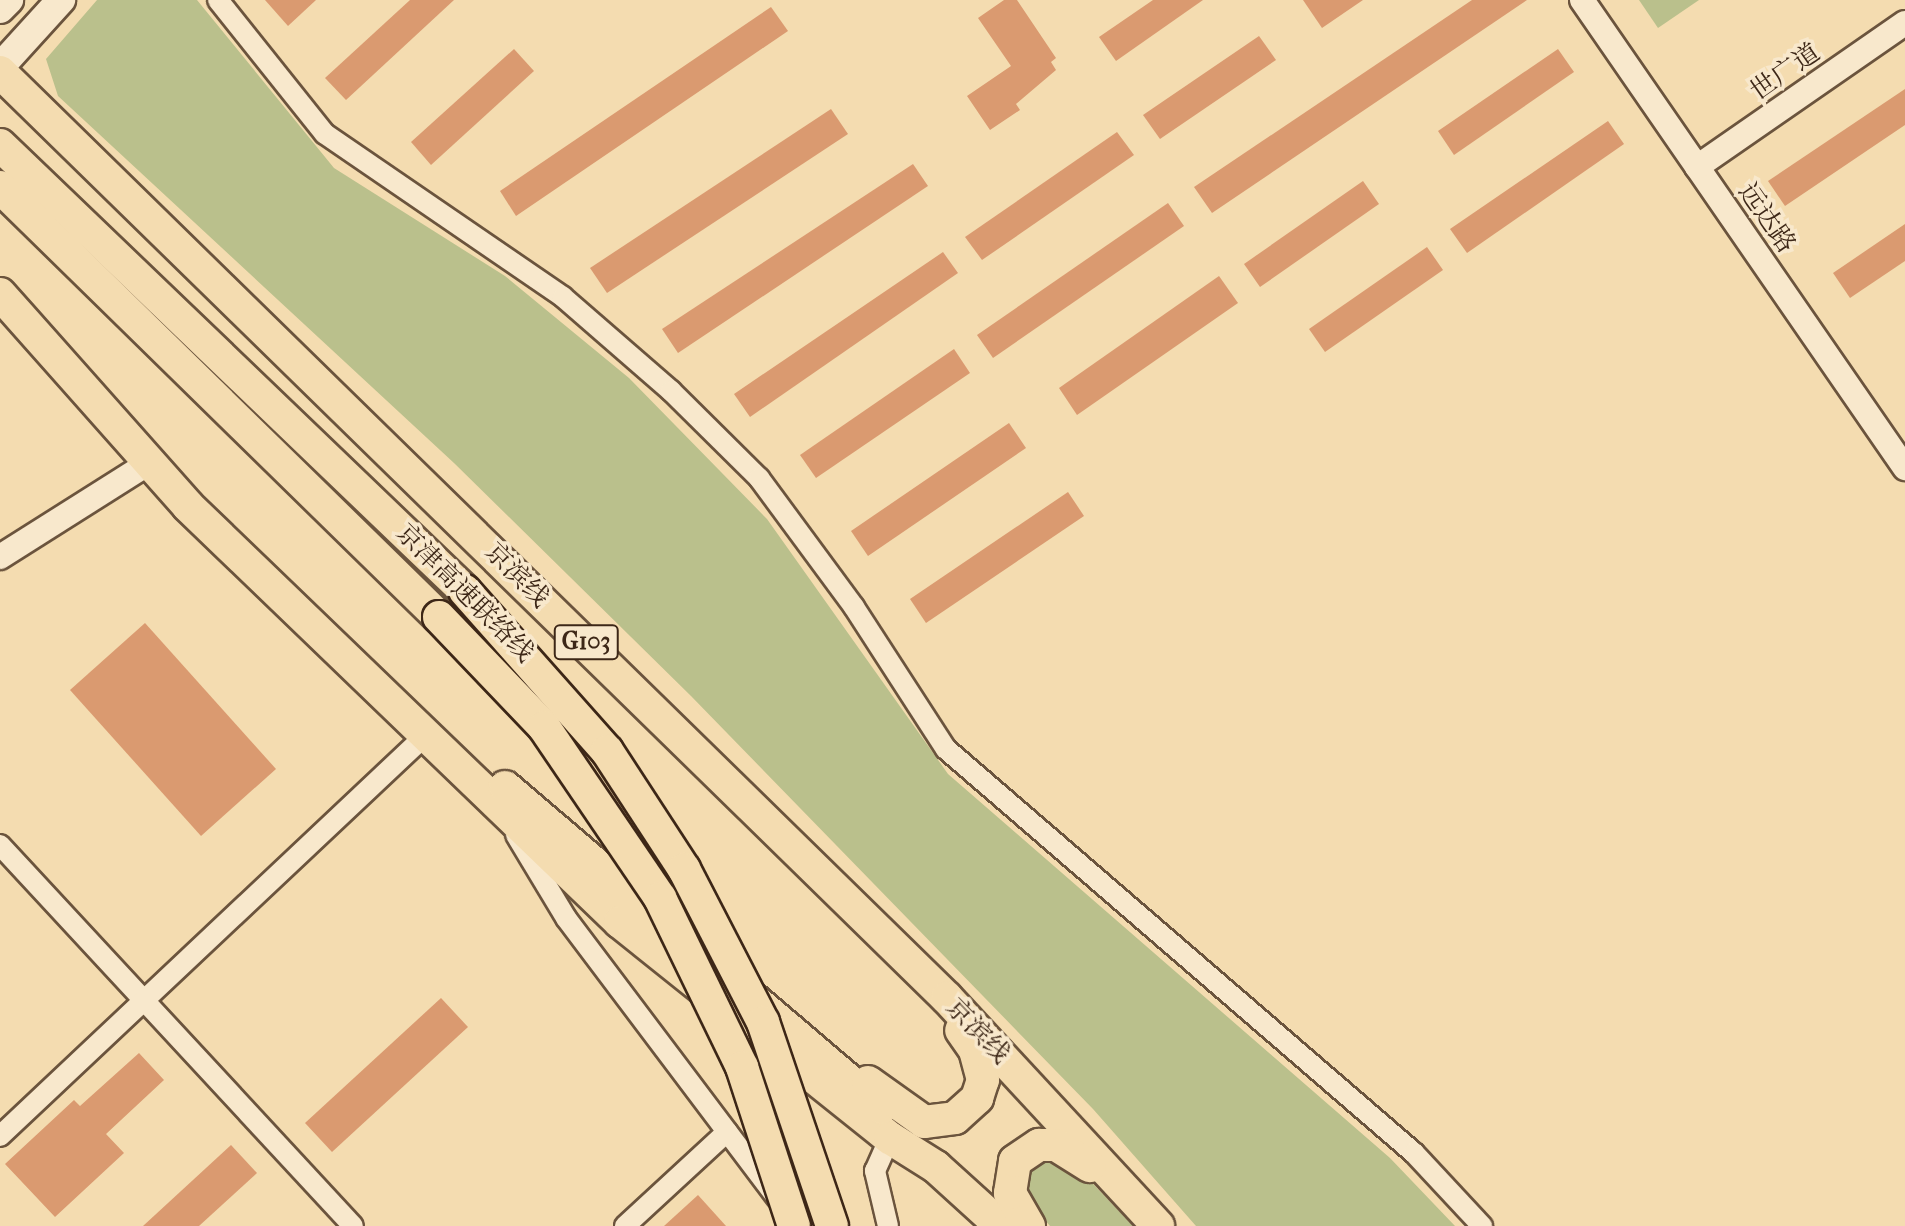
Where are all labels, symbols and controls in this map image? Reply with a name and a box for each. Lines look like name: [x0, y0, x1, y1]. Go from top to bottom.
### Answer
street label: 世广道: [1744, 37, 1826, 107]
street label: 远达路: [1732, 177, 1802, 259]
street label: 京津高速联络线: [390, 518, 540, 668]
street label: 京滨线: [478, 536, 556, 614]
road number: G103: [552, 622, 620, 662]
street label: 京滨线: [940, 992, 1016, 1070]

